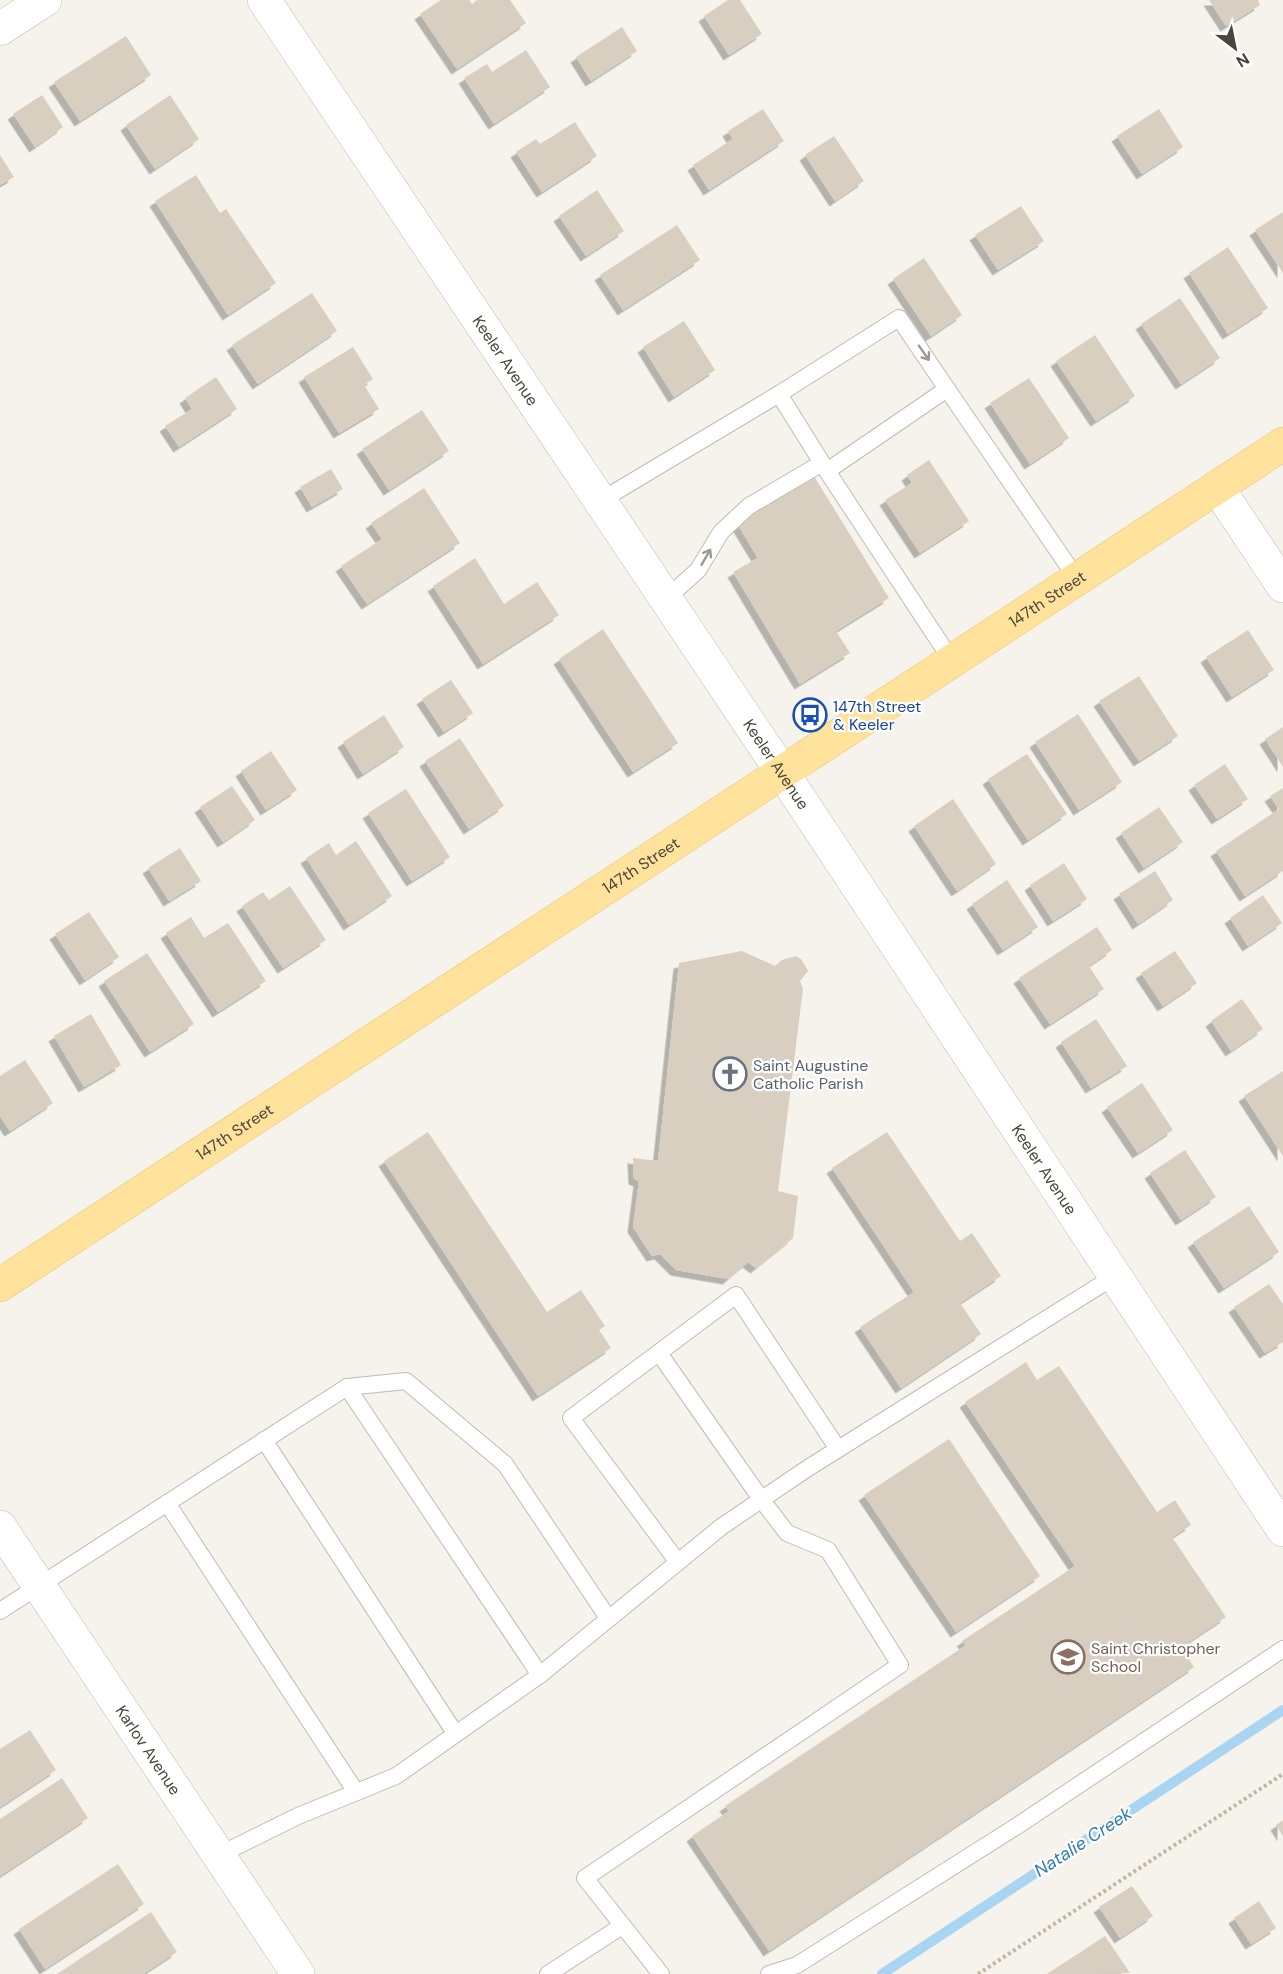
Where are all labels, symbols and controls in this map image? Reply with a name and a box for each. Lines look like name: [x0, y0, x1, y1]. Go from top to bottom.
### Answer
north arrow: [1205, 18, 1265, 78]
text: N: [1232, 48, 1253, 72]
street label: Keeler Avenue: [468, 311, 544, 410]
one-way arrow: [918, 344, 930, 360]
one-way arrow: [700, 549, 712, 566]
street label: 147th Street: [1004, 566, 1090, 632]
place label: 147th Street & Keeler: [833, 696, 921, 735]
bus stop icon: 147th Street & Keeler: [792, 697, 828, 733]
street label: Keeler Avenue: [739, 715, 814, 813]
street label: 147th Street: [598, 832, 683, 898]
place label: Saint Augustine Catholic Parish: [753, 1055, 868, 1094]
church icon: Saint Augustine Catholic Parish: [712, 1056, 748, 1092]
street label: 147th Street: [191, 1098, 277, 1165]
street label: Keeler Avenue: [1007, 1120, 1082, 1219]
place label: Saint Christopher School: [1091, 1638, 1220, 1677]
school or university icon: Saint Christopher School: [1050, 1639, 1086, 1675]
street label: Karlov Avenue: [111, 1701, 186, 1799]
water label: Natalie Creek: [1029, 1801, 1137, 1883]

